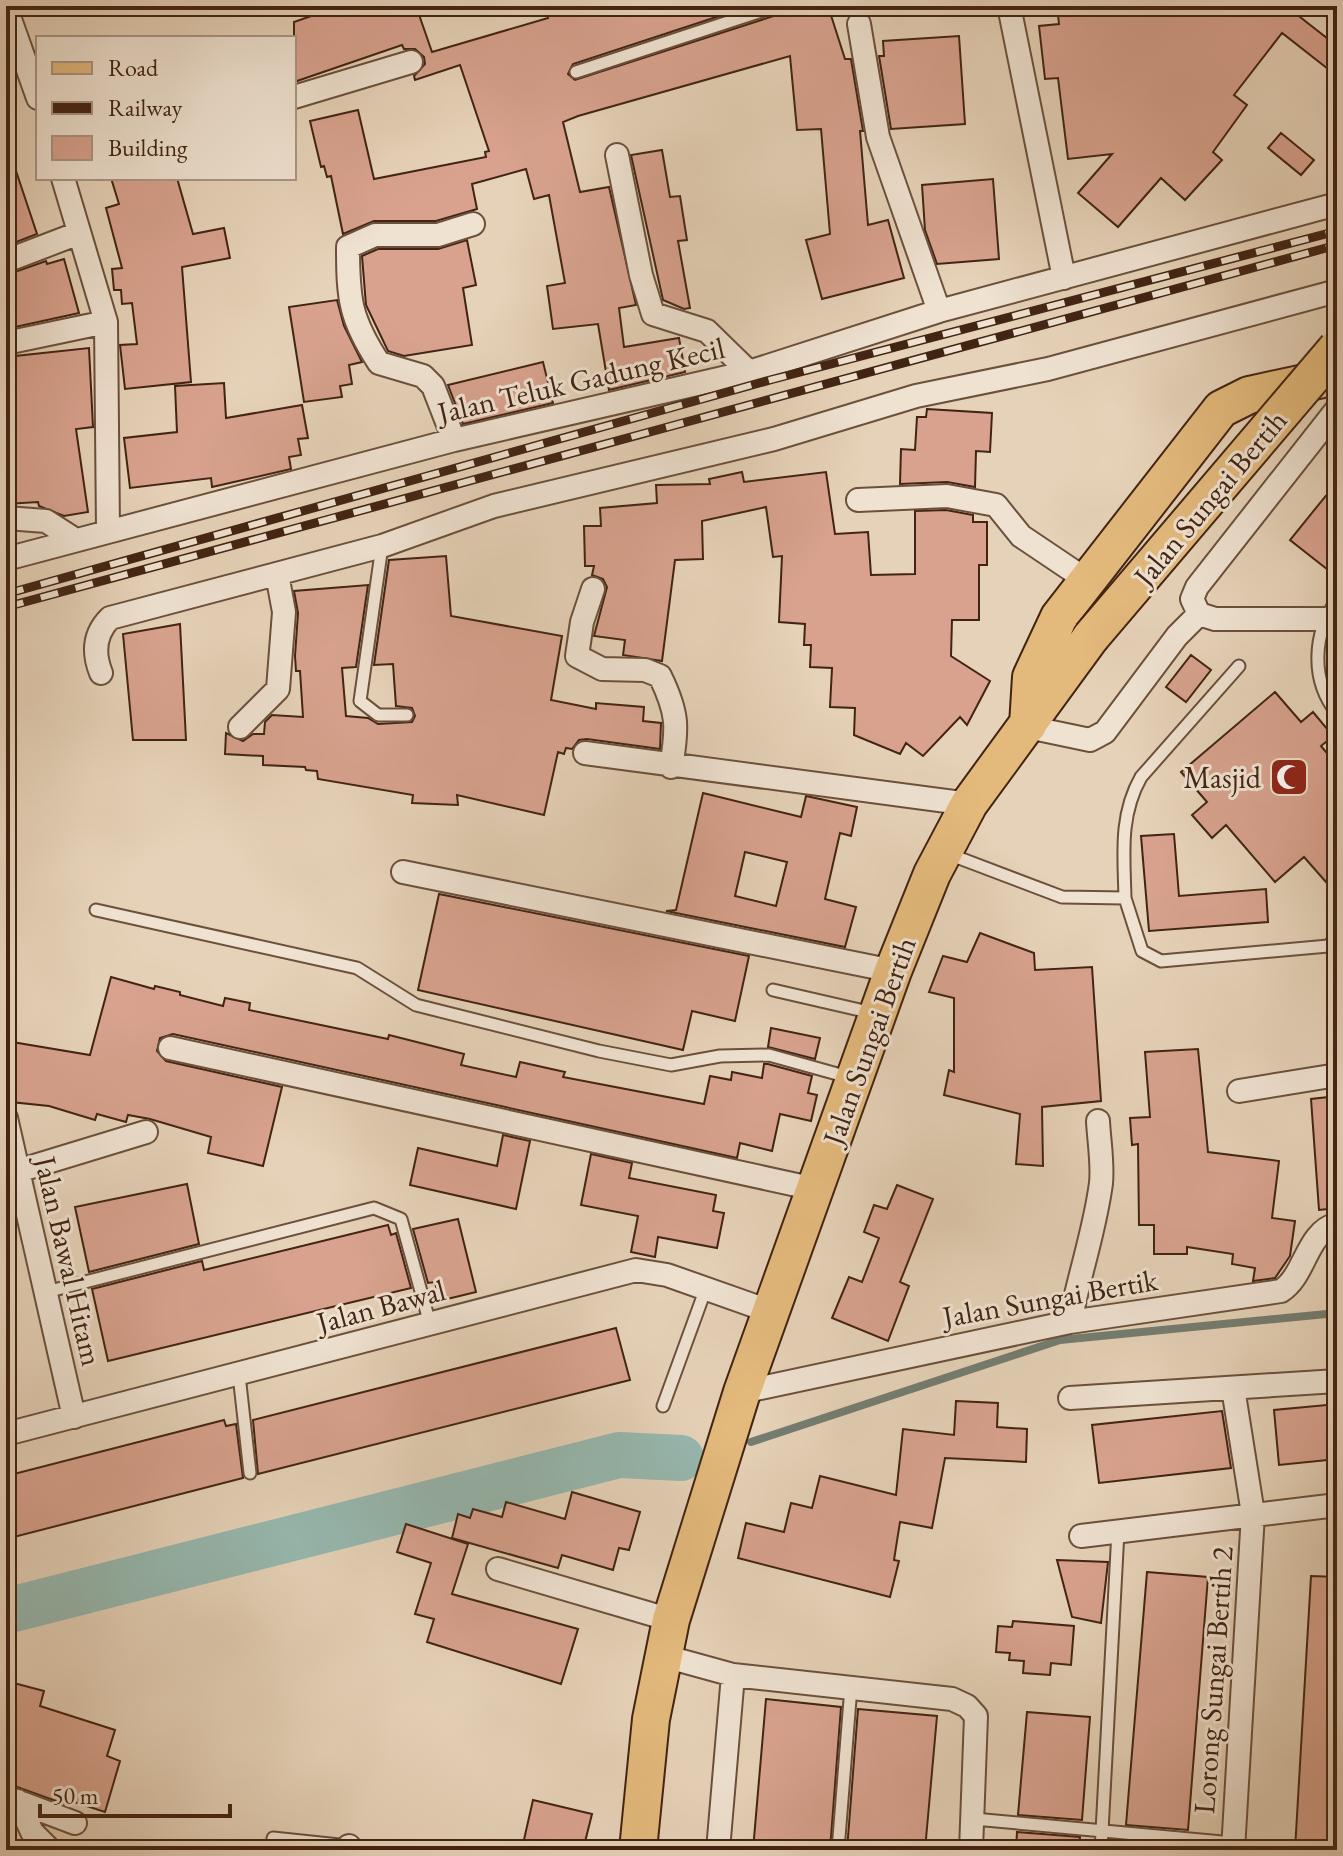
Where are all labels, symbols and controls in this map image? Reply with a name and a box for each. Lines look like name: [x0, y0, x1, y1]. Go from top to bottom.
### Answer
legend: [36, 36, 296, 180]
text: Road: [108, 52, 159, 83]
text: Railway: [108, 92, 183, 123]
text: Building: [108, 132, 188, 163]
street label: Jalan Teluk Gadung Kecil: [431, 328, 728, 433]
street label: Jalan Sungai Bertih: [1123, 402, 1295, 597]
mosque icon: Masjid: [1268, 756, 1310, 798]
place label: Masjid: [1184, 758, 1262, 797]
street label: Jalan Sungai Bertih: [812, 932, 925, 1153]
street label: Jalan Bawal Hitam: [25, 1150, 112, 1370]
street label: Jalan Sungai Bertik: [937, 1260, 1161, 1337]
street label: Jalan Bawal: [310, 1270, 450, 1343]
street label: Lorong Sungai Bertih 2: [1184, 1544, 1242, 1815]
scale bar: [40, 1768, 230, 1818]
text: 50 m: [52, 1780, 99, 1811]

